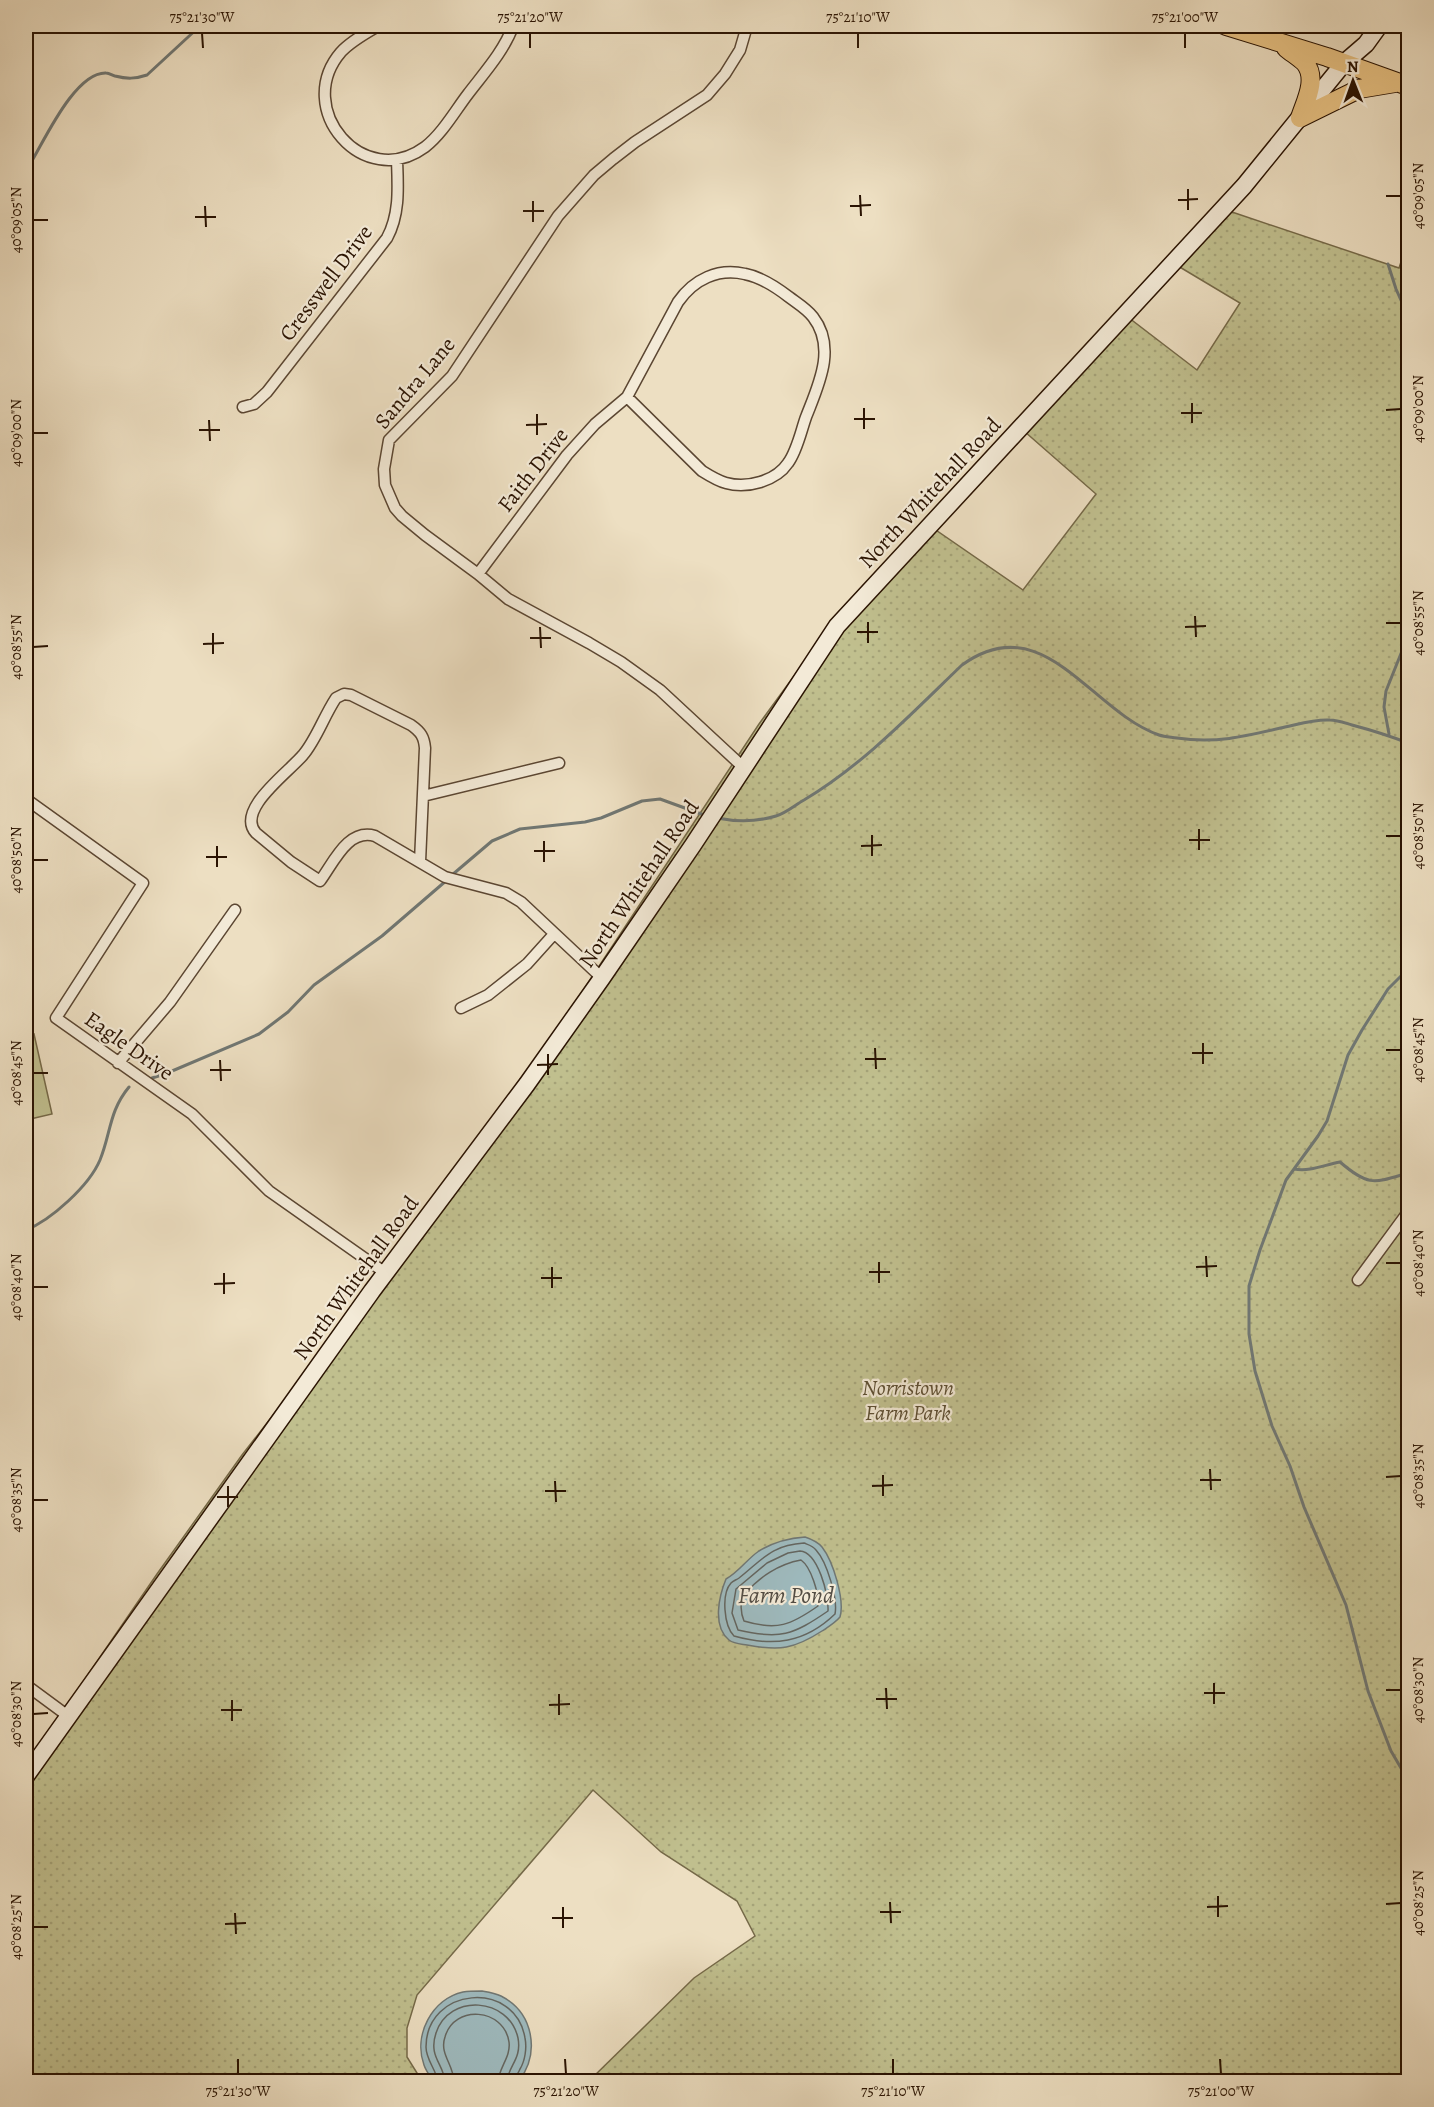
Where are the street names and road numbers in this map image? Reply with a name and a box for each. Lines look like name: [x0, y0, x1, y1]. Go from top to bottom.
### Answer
street label: Cresswell Drive: [272, 219, 380, 347]
street label: Sandra Lane: [368, 331, 462, 435]
street label: North Whitehall Road: [852, 411, 1008, 575]
street label: Faith Drive: [491, 422, 575, 518]
street label: North Whitehall Road: [572, 794, 706, 974]
street label: Eagle Drive: [78, 1004, 180, 1088]
street label: North Whitehall Road: [286, 1190, 426, 1366]

